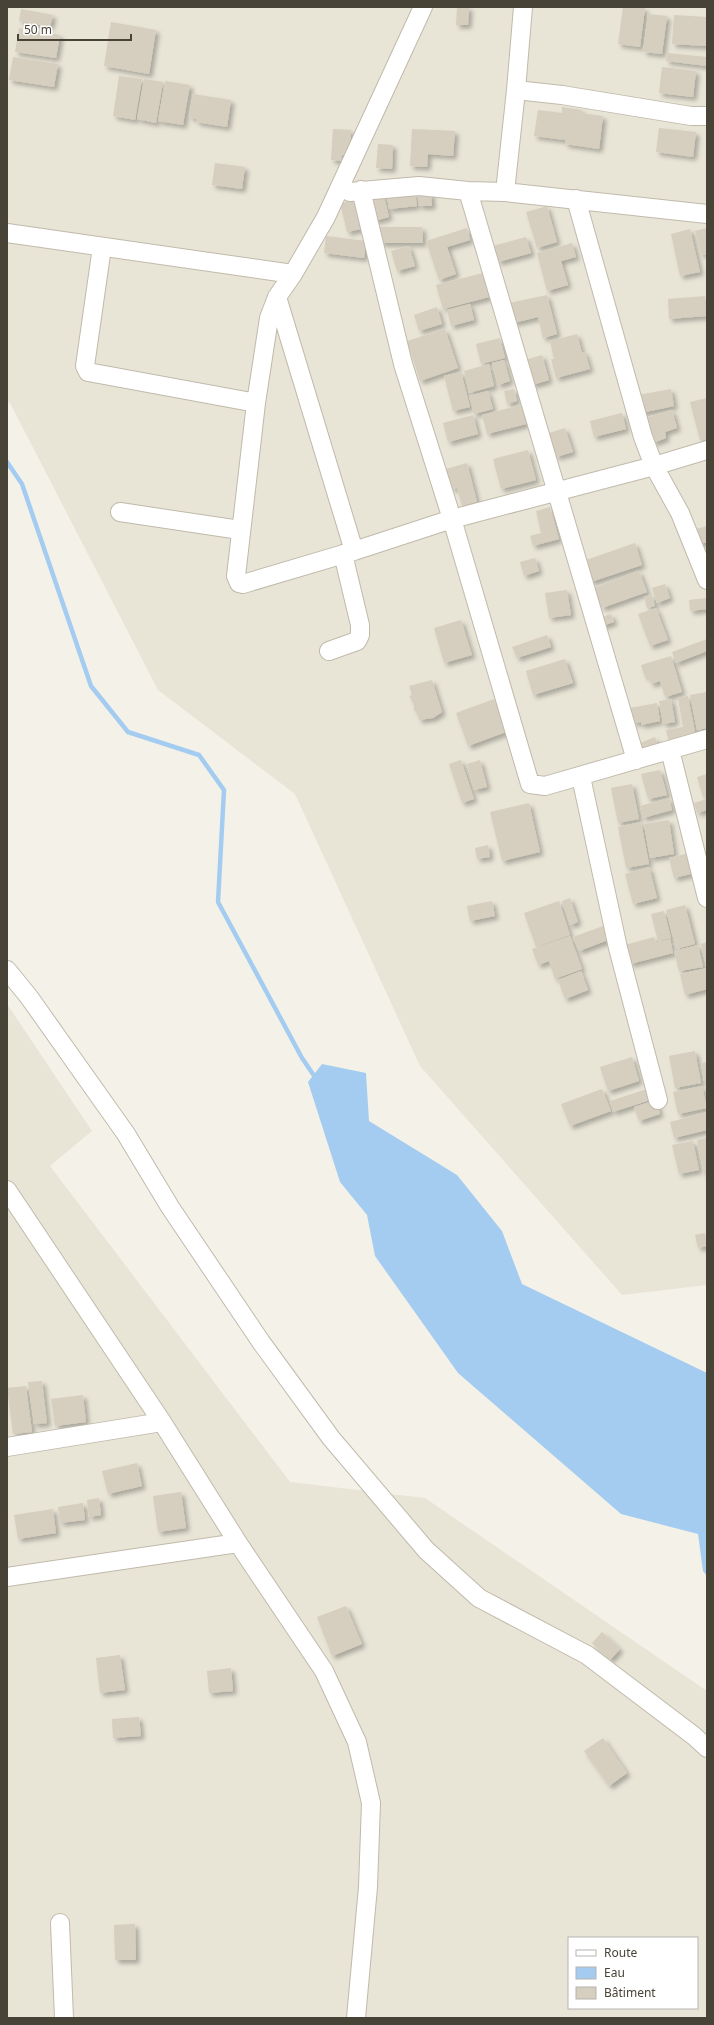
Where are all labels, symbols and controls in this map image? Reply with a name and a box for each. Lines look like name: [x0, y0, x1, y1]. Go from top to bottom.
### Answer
scale bar: [18, 16, 131, 42]
text: 50 m: [24, 21, 52, 38]
legend: [568, 1937, 698, 2009]
text: Route: [604, 1944, 637, 1961]
text: Eau: [604, 1964, 625, 1981]
text: Bâtiment: [604, 1984, 656, 2001]

